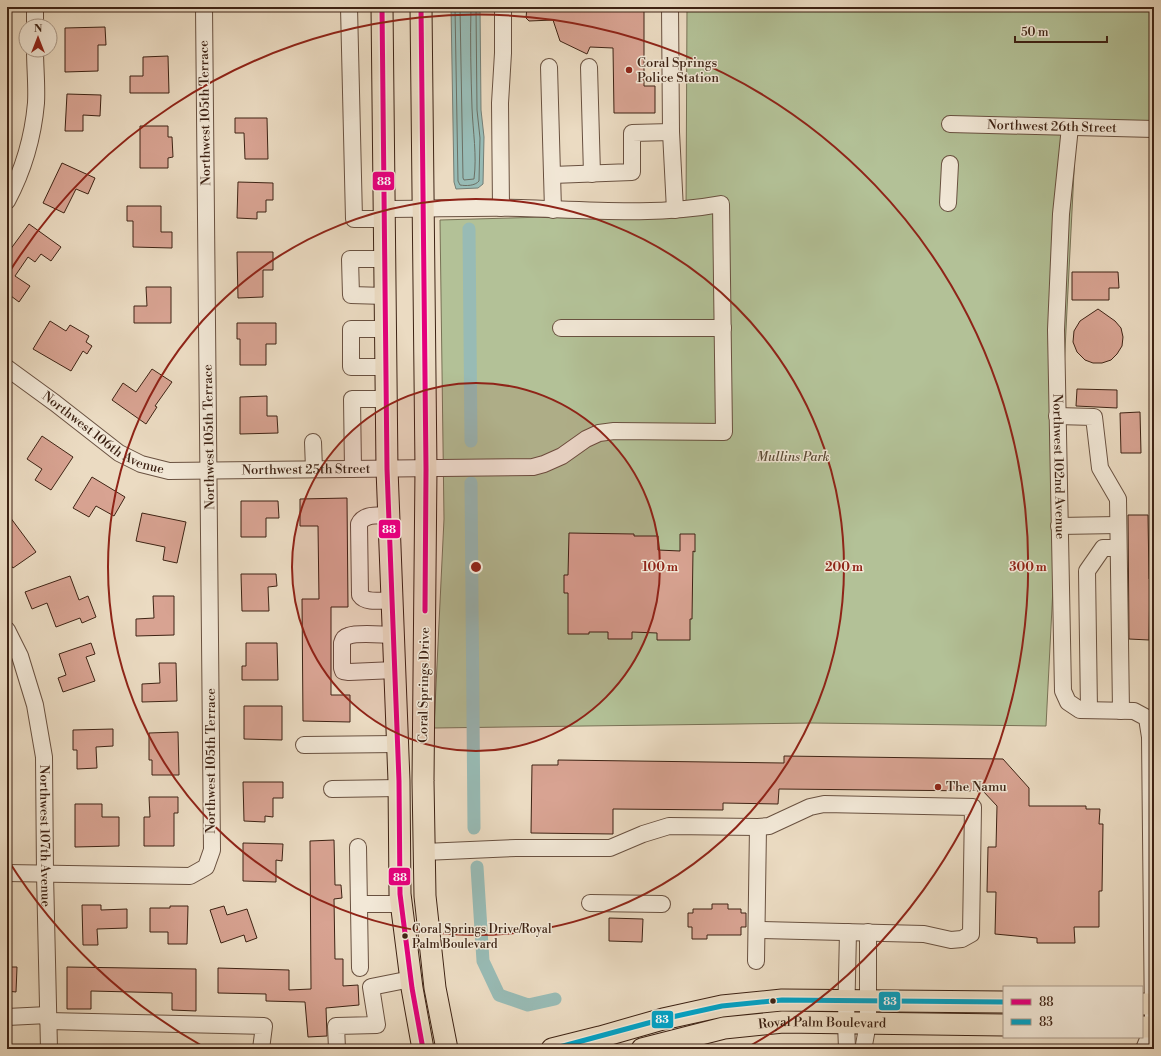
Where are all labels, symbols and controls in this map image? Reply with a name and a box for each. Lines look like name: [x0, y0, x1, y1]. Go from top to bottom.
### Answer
north arrow: [18, 18, 58, 58]
scale bar: [1015, 18, 1107, 44]
text: N: [34, 22, 43, 36]
text: 50 m: [1021, 25, 1049, 40]
street label: Northwest 105th Terrace: [196, 40, 214, 186]
place label: Coral Springs Police Station: [637, 55, 719, 86]
marker: Coral Springs Police Station: [624, 65, 634, 75]
street label: Northwest 26th Street: [987, 117, 1117, 136]
line badge: 88: [372, 171, 395, 191]
text: 88: [377, 175, 391, 189]
street label: Northwest 105th Terrace: [200, 364, 218, 510]
street label: Northwest 106th Avenue: [39, 388, 166, 478]
street label: Northwest 102nd Avenue: [1049, 393, 1068, 540]
park label: Mullins Park: [757, 449, 830, 465]
street label: Northwest 25th Street: [241, 461, 371, 478]
line badge: 88: [378, 519, 401, 539]
text: 88: [382, 523, 396, 537]
centre of rings: [469, 560, 483, 574]
text: 100 m: [642, 560, 678, 575]
text: 200 m: [825, 560, 863, 575]
text: 300 m: [1009, 560, 1047, 575]
street label: Coral Springs Drive: [415, 626, 433, 743]
street label: Northwest 105th Terrace: [203, 688, 219, 834]
street label: Northwest 107th Avenue: [36, 765, 54, 908]
place label: The Namu: [946, 779, 1007, 795]
marker: The Namu: [933, 782, 943, 792]
line badge: 88: [388, 867, 411, 886]
text: 88: [393, 871, 407, 885]
place label: Coral Springs Drive/Royal Palm Boulevard: [412, 922, 552, 952]
marker: Coral Springs Drive/Royal Palm Boulevard: [400, 931, 410, 941]
legend: [1003, 986, 1143, 1038]
line badge: 83: [878, 991, 901, 1011]
text: 83: [883, 995, 897, 1009]
text: 88: [1039, 995, 1054, 1010]
unlabelled marker: [768, 996, 778, 1006]
line badge: 83: [651, 1010, 674, 1029]
text: 83: [655, 1013, 669, 1027]
street label: Royal Palm Boulevard: [757, 1014, 887, 1032]
text: 83: [1039, 1015, 1053, 1030]

